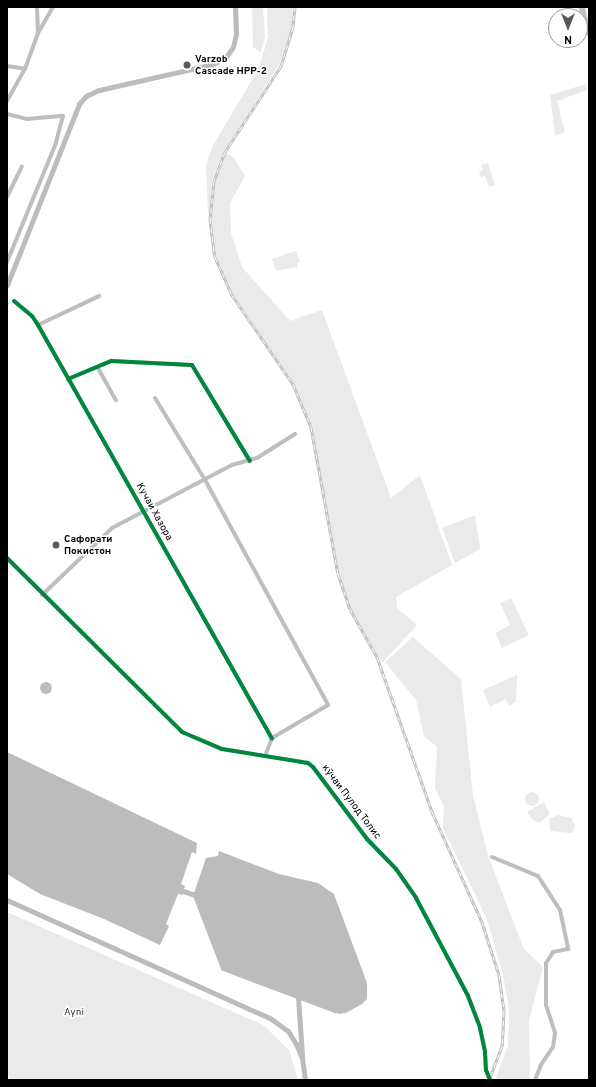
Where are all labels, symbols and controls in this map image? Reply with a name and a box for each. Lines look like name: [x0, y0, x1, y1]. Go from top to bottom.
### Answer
north arrow: [548, 8, 588, 48]
text: N: [564, 32, 572, 46]
place label: Varzob Cascade HPP-2: [195, 53, 267, 76]
marker: Varzob Cascade HPP-2: [182, 60, 192, 70]
street label: Кучаи Хазора: [133, 481, 175, 543]
place label: Сафорати Покистон: [64, 533, 112, 556]
marker: Сафорати Покистон: [51, 540, 61, 550]
street label: кӯчаи Пулод Толис: [319, 762, 383, 842]
park label: Ayni: [64, 1007, 84, 1019]

